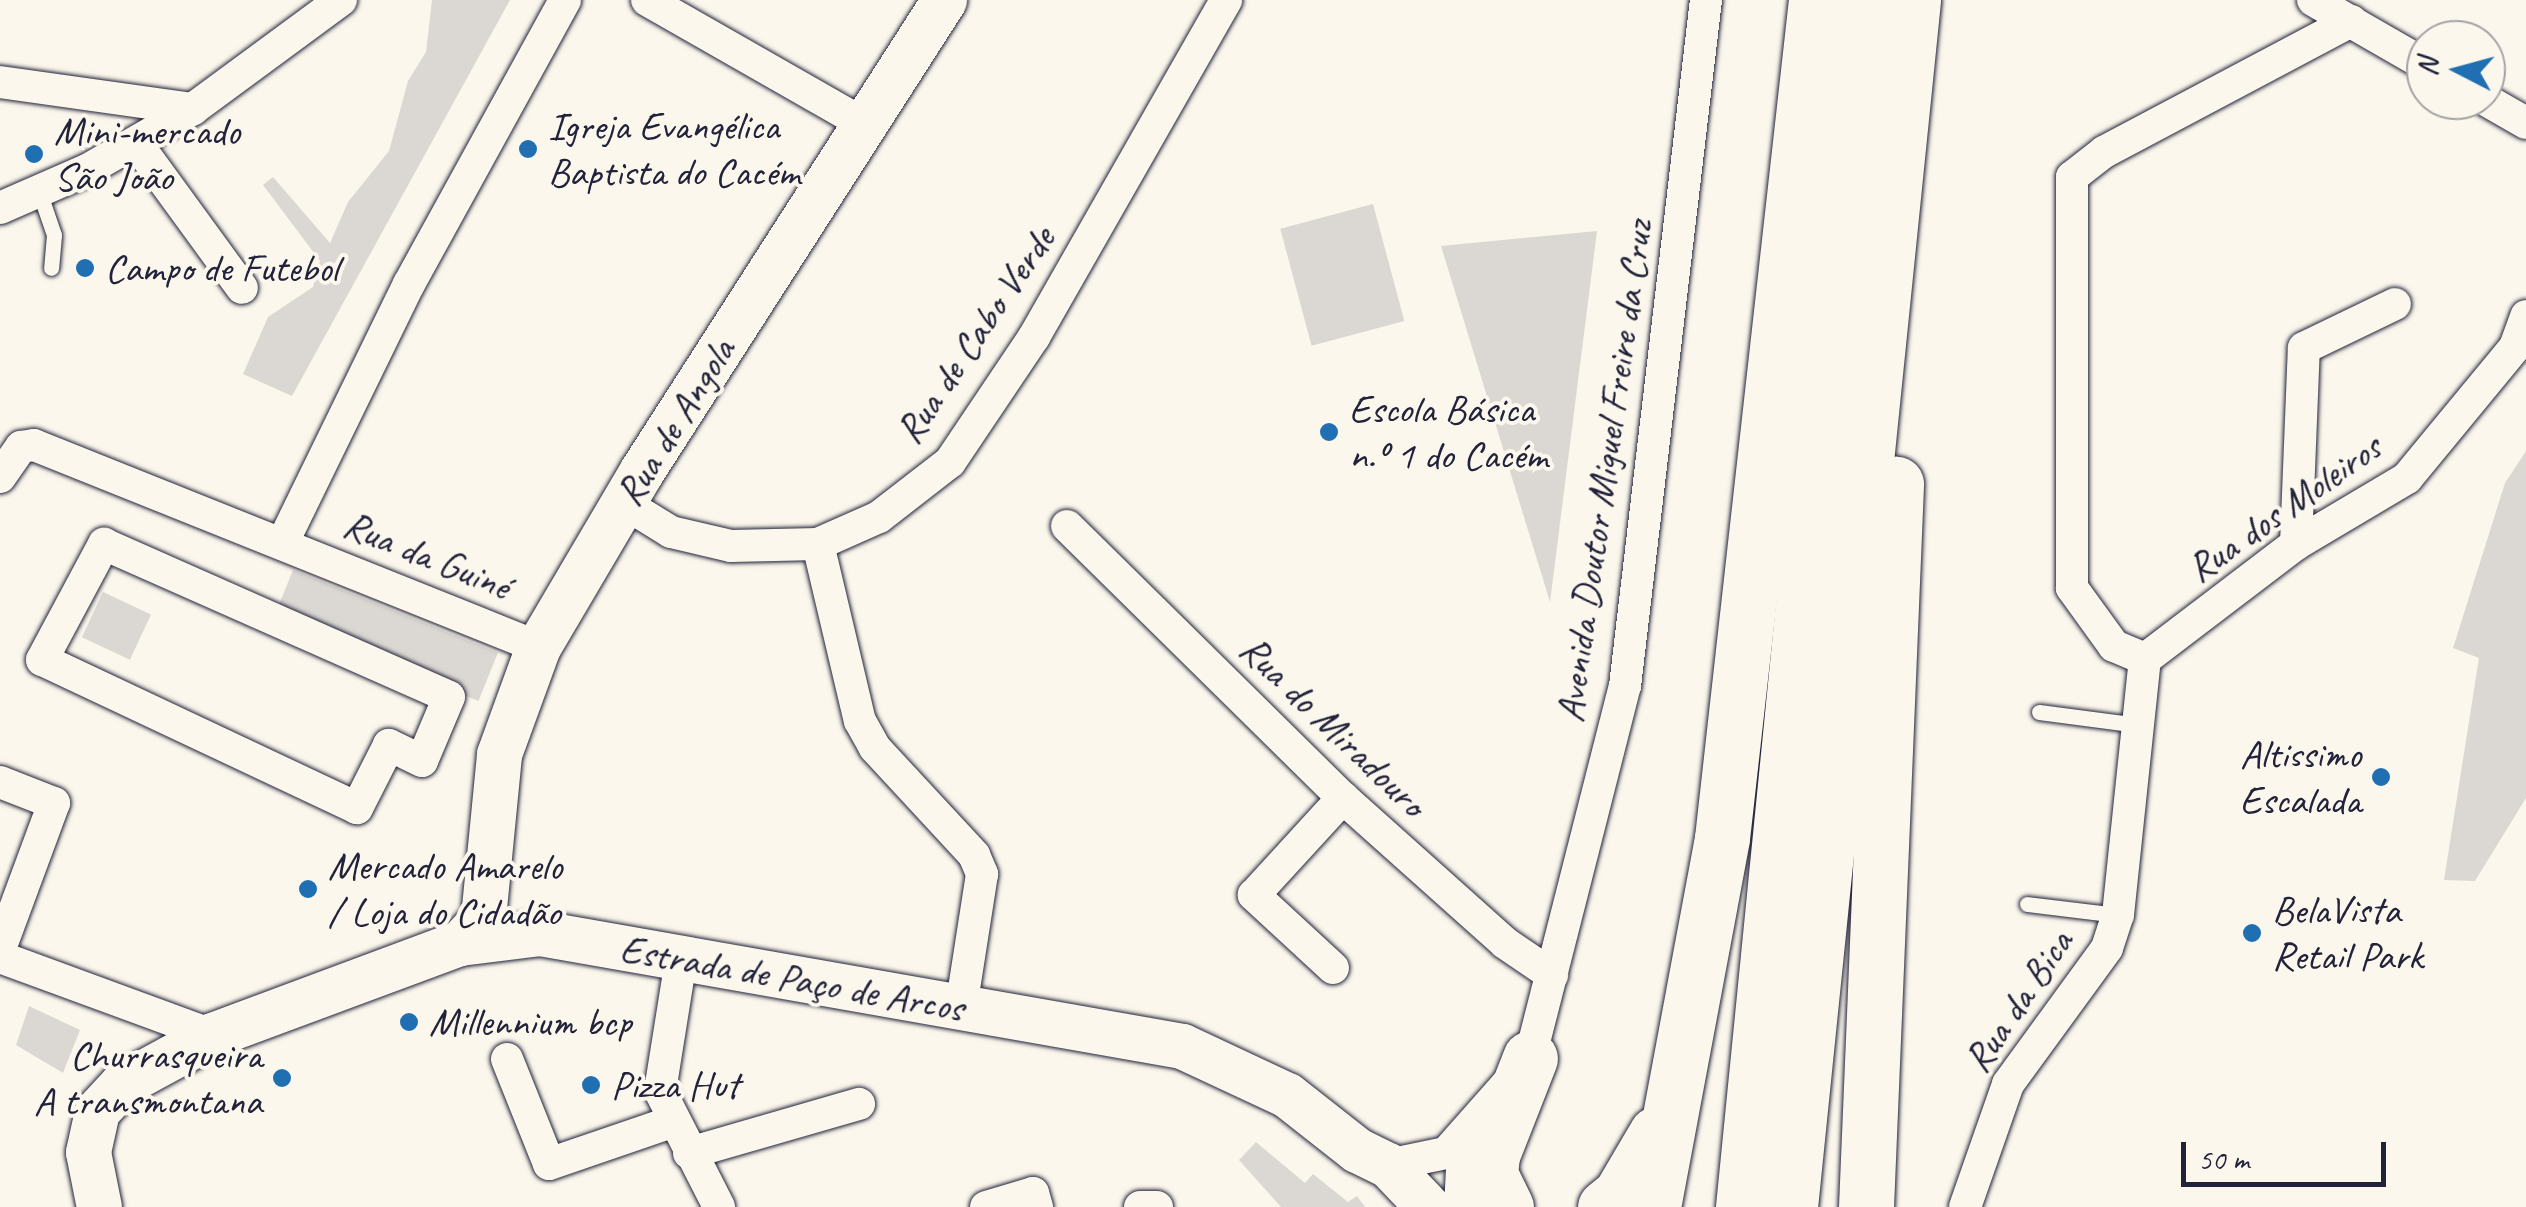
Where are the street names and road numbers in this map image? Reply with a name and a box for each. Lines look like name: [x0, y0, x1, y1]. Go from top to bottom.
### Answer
street label: Rua de Cabo Verde: [885, 217, 1065, 453]
street label: Avenida Doutor Miguel Freire da Cruz: [1545, 217, 1663, 725]
street label: Rua de Angola: [605, 330, 745, 514]
street label: Rua dos Moleiros: [2178, 423, 2390, 593]
street label: Rua da Guiné: [336, 500, 518, 610]
street label: Rua do Miradouro: [1230, 625, 1436, 827]
street label: Rua da Bica: [1953, 920, 2083, 1082]
street label: Estrada de Paço de Arcos: [617, 924, 967, 1032]

